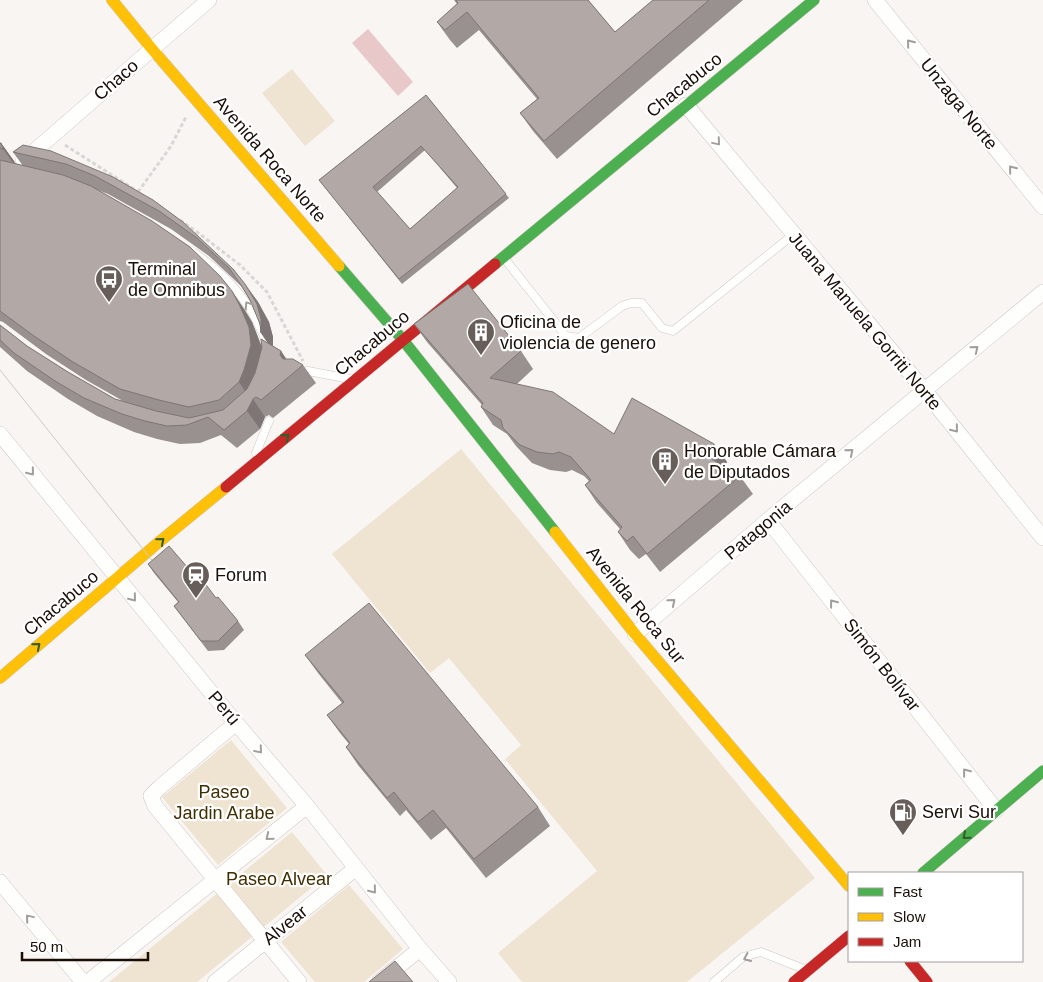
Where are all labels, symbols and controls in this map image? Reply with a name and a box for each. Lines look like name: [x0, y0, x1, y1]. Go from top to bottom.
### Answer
one-way arrow: [906, 40, 915, 49]
street label: Chacabuco: [642, 49, 726, 121]
street label: Chaco: [90, 55, 142, 105]
street label: Unzaga Norte: [916, 55, 1002, 153]
street label: Avenida Roca Norte: [210, 92, 330, 226]
one-way arrow: [712, 137, 721, 146]
one-way arrow: [1009, 166, 1018, 175]
street label: Juana Manuela Gorriti Norte: [785, 228, 945, 414]
place label: Terminal de Omnibus: [128, 259, 225, 300]
bus stop icon: Terminal de Omnibus: [94, 264, 124, 303]
one-way arrow: [245, 301, 254, 311]
street label: Chacabuco: [331, 306, 413, 380]
place label: Oficina de violencia de genero: [500, 312, 656, 353]
building icon: Oficina de violencia de genero: [466, 317, 496, 356]
one-way arrow: [969, 346, 978, 354]
one-way arrow: [950, 423, 958, 432]
one-way arrow: [280, 434, 289, 443]
place label: Honorable Cámara de Diputados: [684, 441, 837, 482]
building icon: Honorable Cámara de Diputados: [650, 446, 680, 485]
one-way arrow: [844, 450, 853, 458]
one-way arrow: [25, 467, 34, 476]
street label: Patagonia: [721, 496, 796, 564]
one-way arrow: [155, 537, 164, 546]
street label: Avenida Roca Sur: [583, 542, 689, 668]
station icon: Forum: [181, 560, 211, 599]
place label: Forum: [215, 565, 267, 585]
street label: Chacabuco: [20, 566, 102, 640]
one-way arrow: [128, 593, 137, 602]
one-way arrow: [666, 600, 675, 608]
one-way arrow: [831, 600, 839, 609]
street label: Simón Bolívar: [840, 615, 924, 715]
one-way arrow: [31, 644, 40, 652]
street label: Perú: [204, 687, 244, 729]
one-way arrow: [254, 745, 263, 754]
one-way arrow: [963, 769, 971, 778]
park label: Paseo Jardin Arabe: [173, 782, 275, 823]
fuel station icon: Servi Sur: [888, 797, 918, 836]
place label: Servi Sur: [922, 802, 996, 822]
one-way arrow: [266, 831, 275, 839]
one-way arrow: [963, 831, 972, 839]
park label: Paseo Alvear: [226, 869, 332, 889]
legend: [848, 872, 1023, 962]
text: Fast: [893, 883, 923, 900]
one-way arrow: [368, 884, 377, 893]
street label: Alvear: [259, 901, 311, 949]
text: Slow: [893, 908, 926, 925]
one-way arrow: [26, 914, 35, 923]
scale bar: [22, 930, 149, 962]
text: Jam: [893, 933, 921, 950]
text: 50 m: [30, 938, 63, 955]
one-way arrow: [743, 951, 752, 961]

